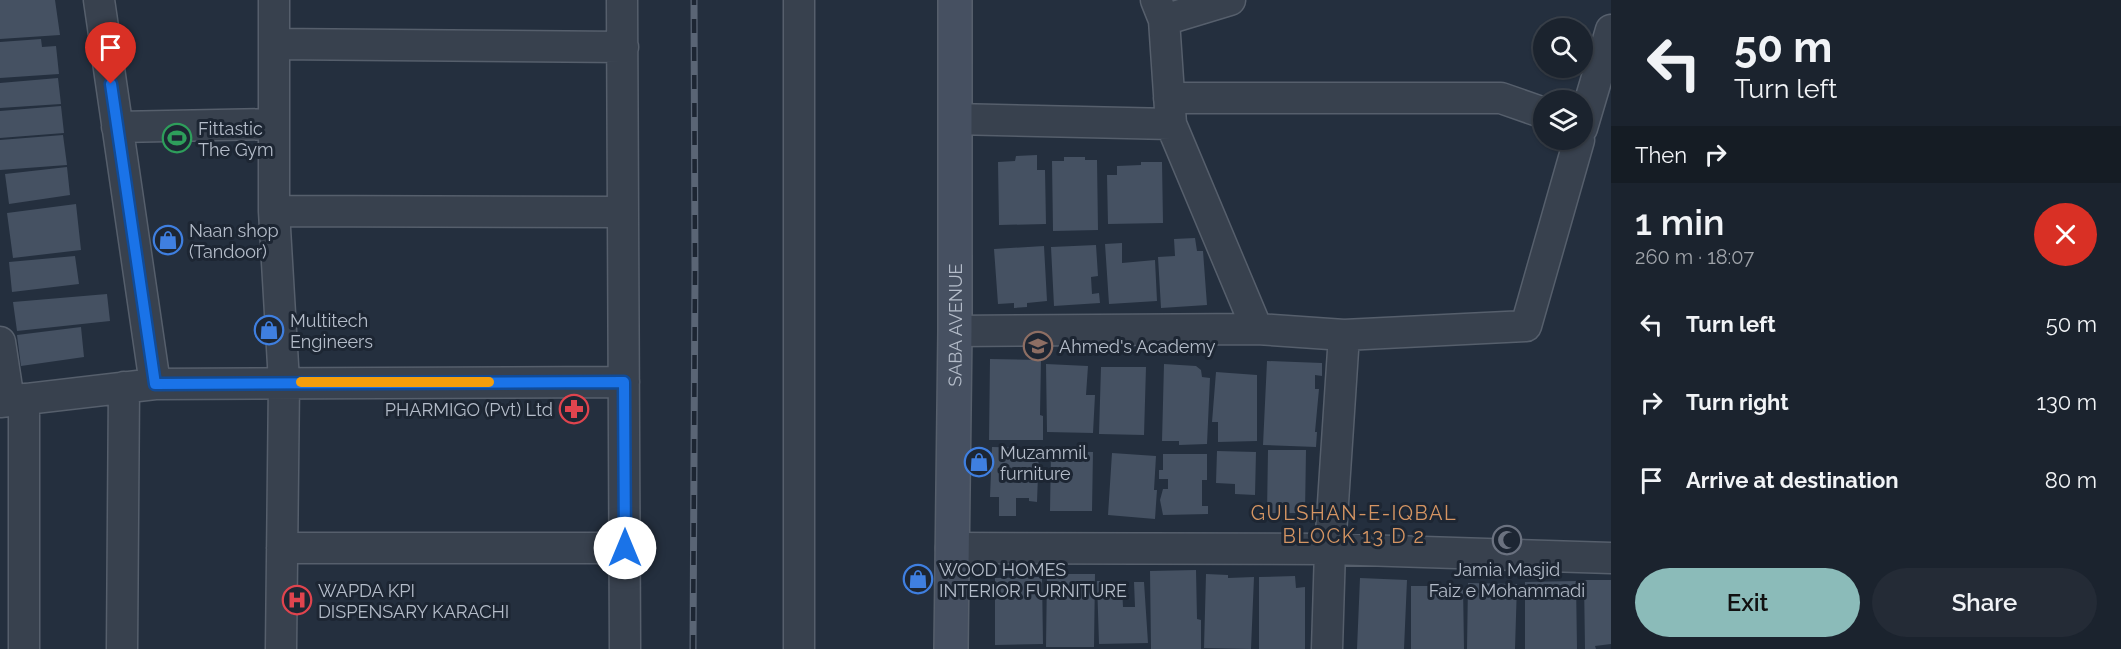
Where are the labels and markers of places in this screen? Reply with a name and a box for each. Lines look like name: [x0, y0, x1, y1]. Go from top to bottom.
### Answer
pin: [85, 22, 136, 84]
place label: Fittastic The Gym: [198, 118, 274, 160]
sports icon: Fittastic The Gym: [161, 122, 193, 154]
place label: Naan shop (Tandoor): [189, 220, 279, 262]
shop icon: Naan shop (Tandoor): [152, 224, 184, 256]
place label: Multitech Engineers: [290, 310, 373, 352]
shop icon: Multitech Engineers: [253, 314, 285, 346]
school or university icon: Ahmed's Academy: [1022, 330, 1054, 362]
place label: Ahmed's Academy: [1059, 336, 1216, 357]
pharmacy icon: PHARMIGO (Pvt) Ltd: [558, 393, 590, 425]
place label: PHARMIGO (Pvt) Ltd: [385, 399, 553, 420]
place label: Muzammil furniture: [1000, 442, 1087, 484]
shop icon: Muzammil furniture: [963, 446, 995, 478]
mosque icon: Jamia Masjid Faiz e Mohammadi: [1491, 524, 1523, 556]
place label: WOOD HOMES INTERIOR FURNITURE: [939, 559, 1127, 601]
place label: Jamia Masjid Faiz e Mohammadi: [1429, 559, 1585, 601]
shop icon: WOOD HOMES INTERIOR FURNITURE: [902, 563, 934, 595]
place label: WAPDA KPI DISPENSARY KARACHI: [318, 580, 509, 622]
hospital icon: WAPDA KPI DISPENSARY KARACHI: [281, 584, 313, 616]

